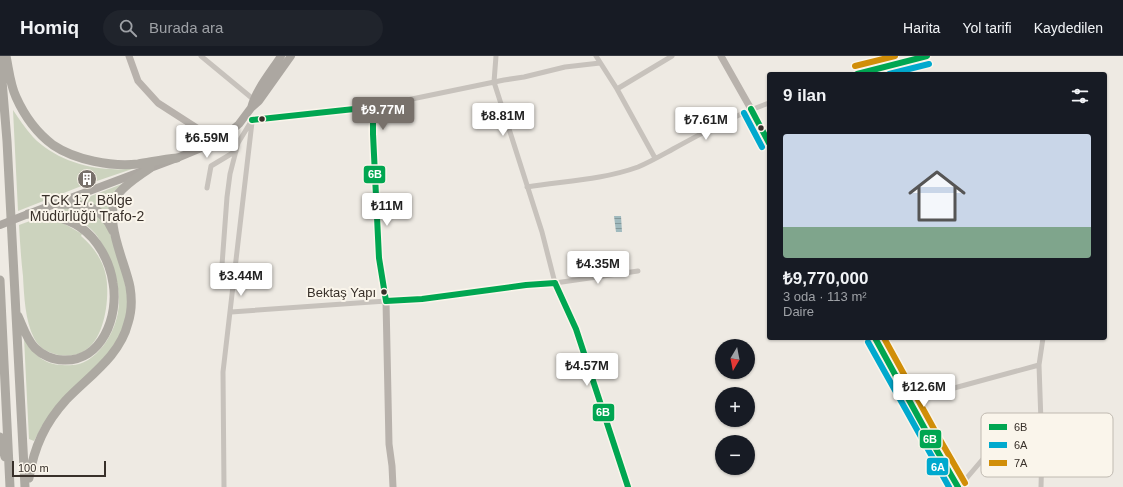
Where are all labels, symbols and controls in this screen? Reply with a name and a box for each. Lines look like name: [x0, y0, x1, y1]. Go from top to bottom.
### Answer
search box: [103, 10, 383, 46]
text: Homiq: [20, 17, 79, 38]
icon: search: [117, 17, 139, 39]
text: Burada ara: [149, 19, 223, 36]
text: Harita: [903, 20, 940, 36]
text: Yol tarifi: [962, 20, 1012, 36]
text: Kaydedilen: [1034, 20, 1103, 36]
icon: filters: [1069, 85, 1091, 107]
text: 9 ilan: [783, 86, 826, 105]
pin: ₺9.77M: [350, 97, 416, 131]
text: ₺9.77M: [361, 102, 405, 117]
pin: ₺8.81M: [470, 103, 536, 137]
pin: ₺7.61M: [673, 107, 739, 141]
text: ₺8.81M: [481, 108, 525, 123]
text: ₺7.61M: [684, 112, 728, 127]
unlabelled marker: [257, 114, 267, 124]
unlabelled marker: [756, 123, 766, 133]
pin: ₺6.59M: [174, 125, 240, 159]
text: ₺6.59M: [185, 130, 229, 145]
icon: home: [901, 160, 973, 232]
line badge: 6B: [363, 165, 386, 184]
building icon: TCK 17. Bölge Müdürlüğü Trafo-2: [76, 168, 98, 190]
text: 6B: [368, 168, 382, 180]
place label: TCK 17. Bölge Müdürlüğü Trafo-2: [30, 192, 144, 224]
pin: ₺11M: [363, 193, 411, 227]
text: ₺11M: [371, 198, 403, 213]
pin: ₺4.35M: [565, 251, 631, 285]
text: ₺4.35M: [576, 256, 620, 271]
pin: ₺3.44M: [208, 263, 274, 297]
text: ₺3.44M: [219, 268, 263, 283]
text: ₺9,770,000: [783, 269, 868, 288]
place label: Bektaş Yapı: [307, 285, 376, 300]
marker: Bektaş Yapı: [379, 287, 389, 297]
text: 3 oda · 113 m²: [783, 289, 867, 304]
text: Daire: [783, 304, 814, 319]
north arrow: [715, 339, 755, 379]
map controls: [715, 339, 755, 475]
pin: ₺4.57M: [554, 353, 620, 387]
text: ₺4.57M: [565, 358, 609, 373]
pin: ₺12.6M: [891, 374, 957, 408]
text: ₺12.6M: [902, 379, 946, 394]
button: +: [715, 387, 755, 427]
line badge: 6B: [592, 403, 615, 422]
text: 6B: [596, 406, 610, 418]
legend: [981, 413, 1113, 477]
text: 6B: [1014, 421, 1027, 433]
line badge: 6B: [919, 429, 942, 449]
text: 6B: [923, 433, 937, 445]
button: −: [715, 435, 755, 475]
text: 6A: [1014, 439, 1028, 451]
line badge: 6A: [926, 457, 949, 476]
text: 7A: [1014, 457, 1028, 469]
scale bar: [12, 459, 106, 478]
text: 6A: [931, 461, 945, 473]
text: 100 m: [18, 462, 49, 474]

